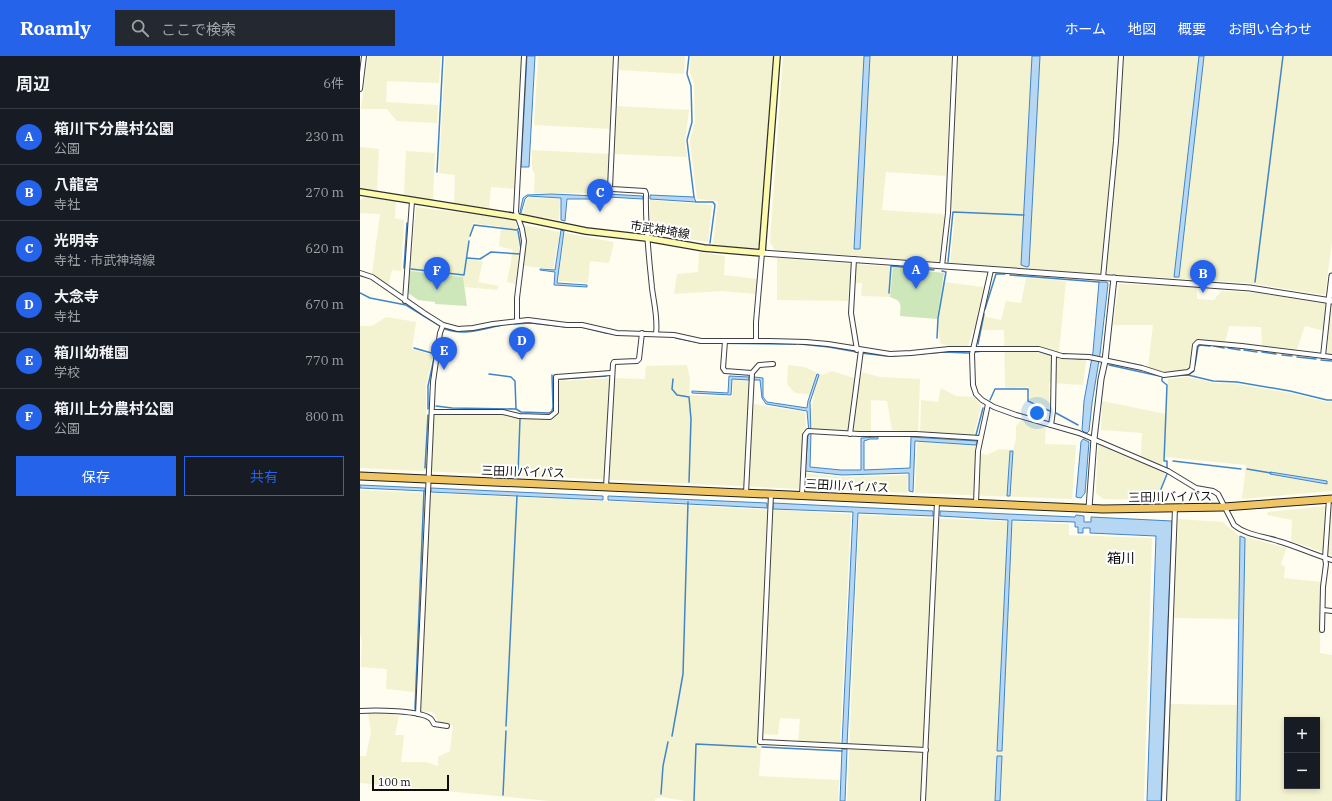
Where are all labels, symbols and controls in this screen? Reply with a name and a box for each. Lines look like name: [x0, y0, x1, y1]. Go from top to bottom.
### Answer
search box: [115, 10, 395, 46]
text: Roamly: [20, 16, 91, 40]
icon: search: [129, 17, 151, 39]
text: ここで検索: [161, 20, 236, 39]
text: ホーム: [1064, 20, 1106, 38]
text: 地図: [1128, 20, 1156, 38]
text: 概要: [1178, 20, 1206, 38]
text: お問い合わせ: [1228, 20, 1312, 38]
text: 周辺: [16, 73, 50, 95]
text: 6件: [323, 75, 344, 92]
text: 箱川下分農村公園: [54, 119, 174, 138]
text: A: [24, 128, 34, 145]
text: 230 m: [305, 128, 344, 145]
text: 公園: [54, 140, 80, 157]
text: 八龍宮: [54, 175, 99, 194]
pin: C: [587, 179, 613, 212]
text: B: [24, 184, 34, 201]
text: 270 m: [305, 184, 344, 201]
text: 寺社: [54, 196, 80, 213]
street label: 市武神埼線: [629, 217, 691, 242]
text: 光明寺: [54, 231, 99, 250]
text: C: [25, 240, 33, 257]
text: 620 m: [305, 240, 344, 257]
text: 寺社 · 市武神埼線: [54, 252, 155, 269]
pin: A: [903, 256, 929, 289]
pin: F: [424, 257, 450, 290]
pin: B: [1190, 260, 1216, 293]
text: 大念寺: [54, 287, 99, 306]
text: D: [24, 296, 34, 313]
text: 670 m: [305, 296, 344, 313]
text: 寺社: [54, 308, 80, 325]
pin: D: [509, 327, 535, 360]
pin: E: [431, 337, 457, 370]
text: 箱川幼稚園: [54, 343, 129, 362]
text: E: [25, 352, 33, 369]
text: 770 m: [305, 352, 344, 369]
text: 学校: [54, 364, 80, 381]
text: 箱川上分農村公園: [54, 399, 174, 418]
your location: [1027, 403, 1047, 423]
text: F: [25, 408, 33, 425]
text: 800 m: [305, 408, 344, 425]
text: 公園: [54, 420, 80, 437]
button: 保存: [16, 456, 176, 496]
button: 共有: [184, 456, 344, 496]
street label: 三田川バイパス: [481, 463, 565, 480]
street label: 三田川バイパス: [805, 476, 889, 495]
street label: 三田川バイパス: [1128, 488, 1212, 505]
district label: 箱川: [1107, 549, 1135, 567]
map controls: [1284, 717, 1320, 789]
button: +: [1284, 717, 1320, 753]
button: −: [1284, 753, 1320, 789]
scale bar: [372, 773, 449, 792]
text: 100 m: [378, 775, 411, 789]

